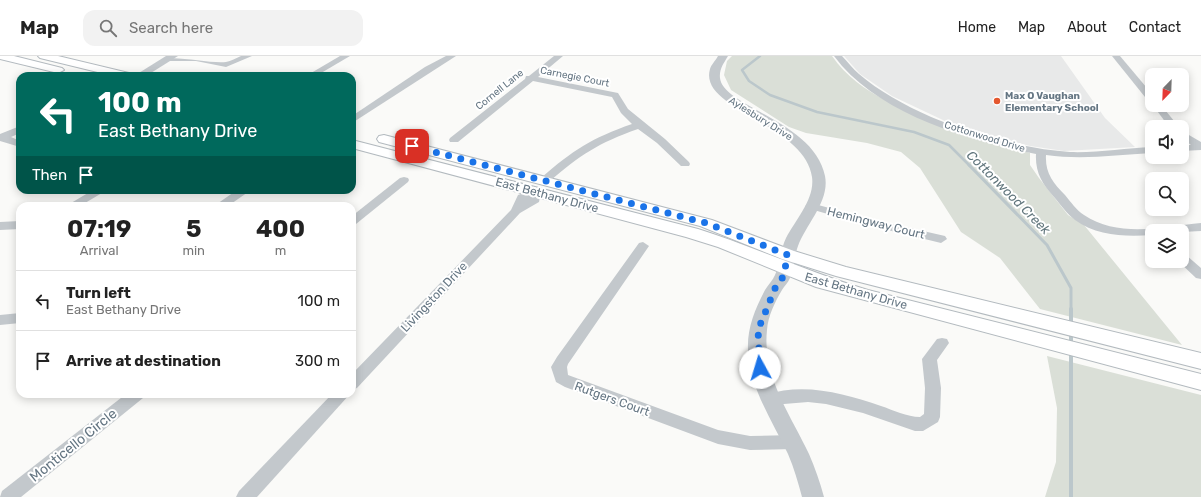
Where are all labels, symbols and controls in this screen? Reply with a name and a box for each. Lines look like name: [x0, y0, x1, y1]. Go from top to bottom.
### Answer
search box: [83, 10, 363, 46]
text: Map: [20, 16, 59, 39]
icon: search: [97, 17, 119, 39]
text: Search here: [129, 19, 213, 37]
text: Home: [958, 19, 996, 36]
text: Map: [1018, 19, 1045, 36]
text: About: [1067, 19, 1107, 36]
text: Contact: [1129, 19, 1181, 36]
street label: Carnegie Court: [539, 64, 610, 90]
street label: Cornell Lane: [473, 67, 526, 113]
north arrow: [1145, 68, 1189, 112]
map controls: [1145, 68, 1189, 268]
text: 100 m: [98, 86, 182, 119]
icon: left: [32, 88, 84, 140]
place label: Max O Vaughan Elementary School: [1005, 90, 1099, 114]
street label: Aylesbury Drive: [727, 95, 795, 143]
marker: Max O Vaughan Elementary School: [992, 96, 1002, 106]
street label: Cottonwood Drive: [943, 119, 1027, 155]
text: East Bethany Drive: [98, 120, 257, 142]
button: sound: [1145, 120, 1189, 164]
pin: [395, 129, 429, 163]
icon: arrive: [401, 135, 423, 157]
water label: Cottonwood Creek: [964, 147, 1054, 237]
icon: arrive: [75, 164, 97, 186]
text: Then: [32, 166, 67, 184]
button: search: [1145, 172, 1189, 216]
street label: East Bethany Drive: [494, 174, 600, 216]
street label: Hemingway Court: [826, 204, 926, 242]
text: 07:19: [67, 215, 131, 243]
text: 5: [186, 215, 201, 243]
text: 400: [256, 215, 305, 243]
button: layers: [1145, 224, 1189, 268]
text: Arrival: [80, 243, 119, 258]
text: min: [182, 243, 205, 258]
text: m: [275, 243, 286, 258]
street label: Livingston Drive: [398, 259, 470, 335]
street label: East Bethany Drive: [803, 270, 909, 312]
text: Turn left: [66, 284, 131, 302]
icon: left: [32, 290, 54, 312]
text: 100 m: [298, 292, 340, 310]
text: East Bethany Drive: [66, 302, 181, 317]
position arrow: [739, 347, 781, 389]
icon: arrive: [32, 350, 54, 372]
text: Arrive at destination: [66, 352, 221, 370]
text: 300 m: [295, 352, 340, 370]
street label: Rutgers Court: [573, 379, 652, 419]
street label: Monticello Circle: [26, 405, 120, 486]

